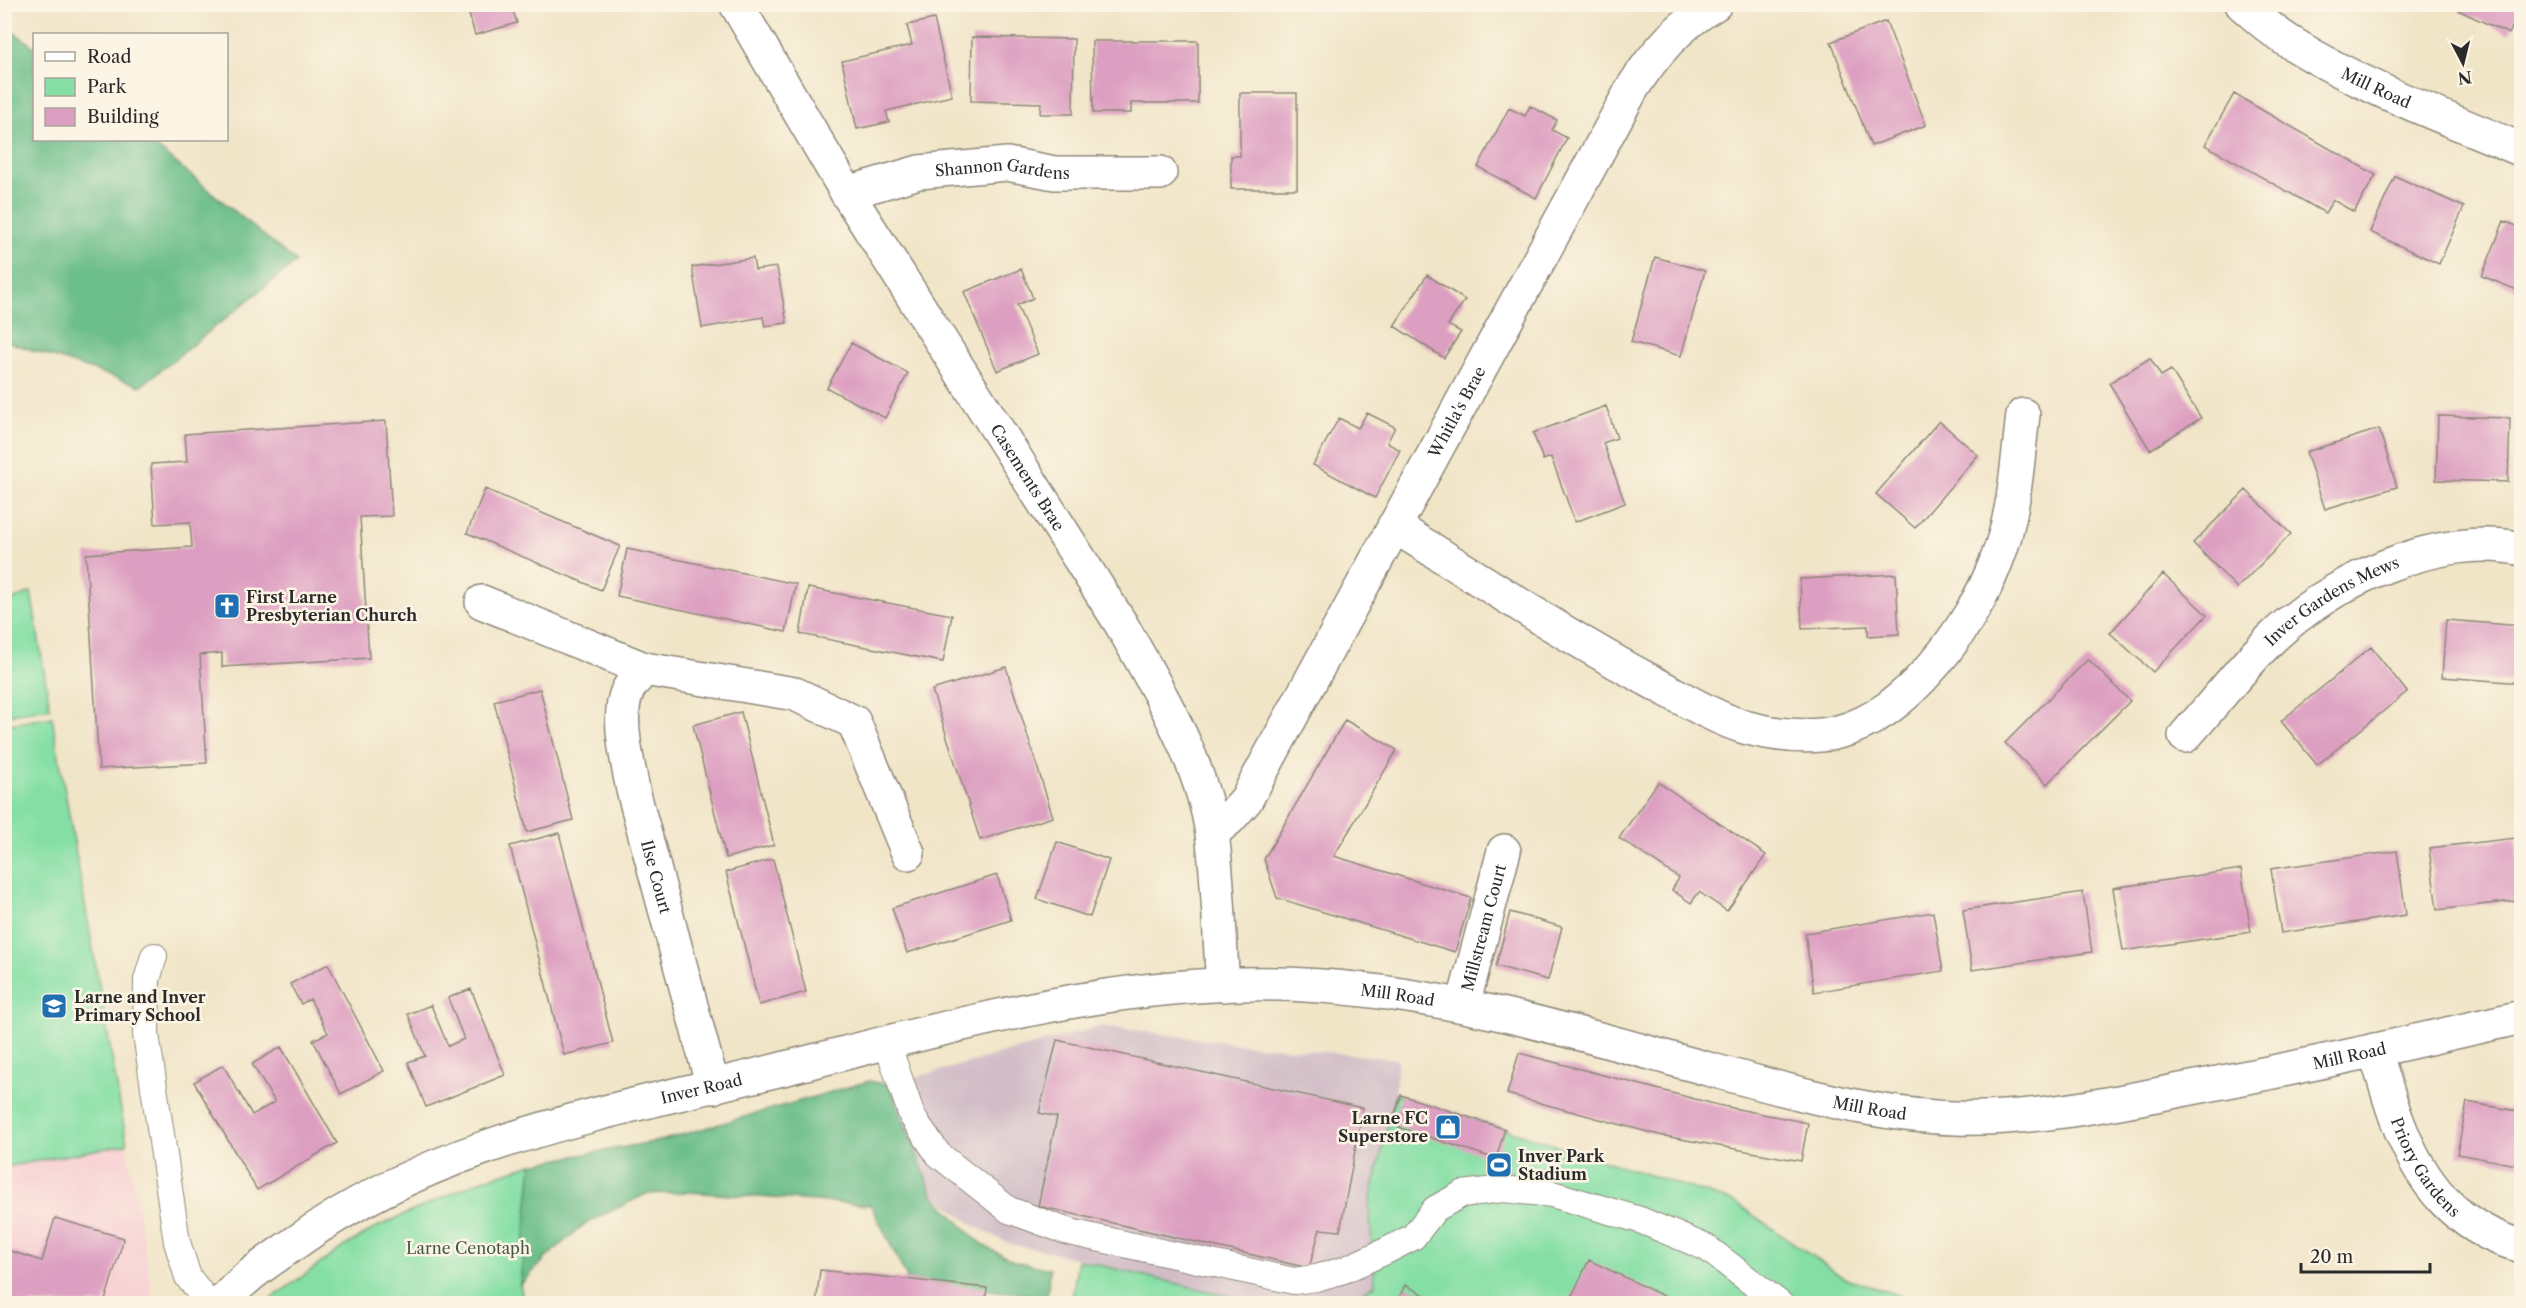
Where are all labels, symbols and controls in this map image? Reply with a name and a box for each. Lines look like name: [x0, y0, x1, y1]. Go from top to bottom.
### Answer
legend: [33, 33, 228, 141]
north arrow: [2433, 33, 2493, 93]
text: Road: [87, 46, 132, 68]
street label: Mill Road: [2338, 63, 2414, 112]
text: N: [2457, 67, 2473, 89]
text: Park: [87, 76, 128, 98]
text: Building: [87, 106, 159, 128]
street label: Shannon Gardens: [934, 154, 1070, 183]
street label: Whitla's Brae: [1423, 363, 1490, 462]
street label: Casements Brae: [986, 420, 1069, 534]
street label: Inver Gardens Mews: [2260, 552, 2402, 650]
place label: First Larne Presbyterian Church: [246, 587, 417, 625]
church icon: First Larne Presbyterian Church: [212, 591, 242, 621]
street label: Ilse Court: [637, 838, 676, 916]
street label: Millstream Court: [1457, 862, 1510, 993]
street label: Mill Road: [1360, 980, 1436, 1010]
place label: Larne and Inver Primary School: [74, 987, 206, 1025]
school or university icon: Larne and Inver Primary School: [39, 991, 69, 1021]
street label: Mill Road: [2311, 1038, 2388, 1073]
street label: Inver Road: [659, 1069, 744, 1108]
street label: Mill Road: [1831, 1092, 1908, 1124]
place label: Larne FC Superstore: [1338, 1108, 1428, 1146]
shop icon: Larne FC Superstore: [1433, 1112, 1463, 1142]
street label: Priory Gardens: [2387, 1114, 2464, 1221]
place label: Inver Park Stadium: [1518, 1146, 1605, 1184]
sports icon: Inver Park Stadium: [1484, 1150, 1514, 1180]
scale bar: [2301, 1236, 2430, 1274]
park label: Larne Cenotaph: [406, 1238, 530, 1258]
text: 20 m: [2310, 1246, 2354, 1268]

